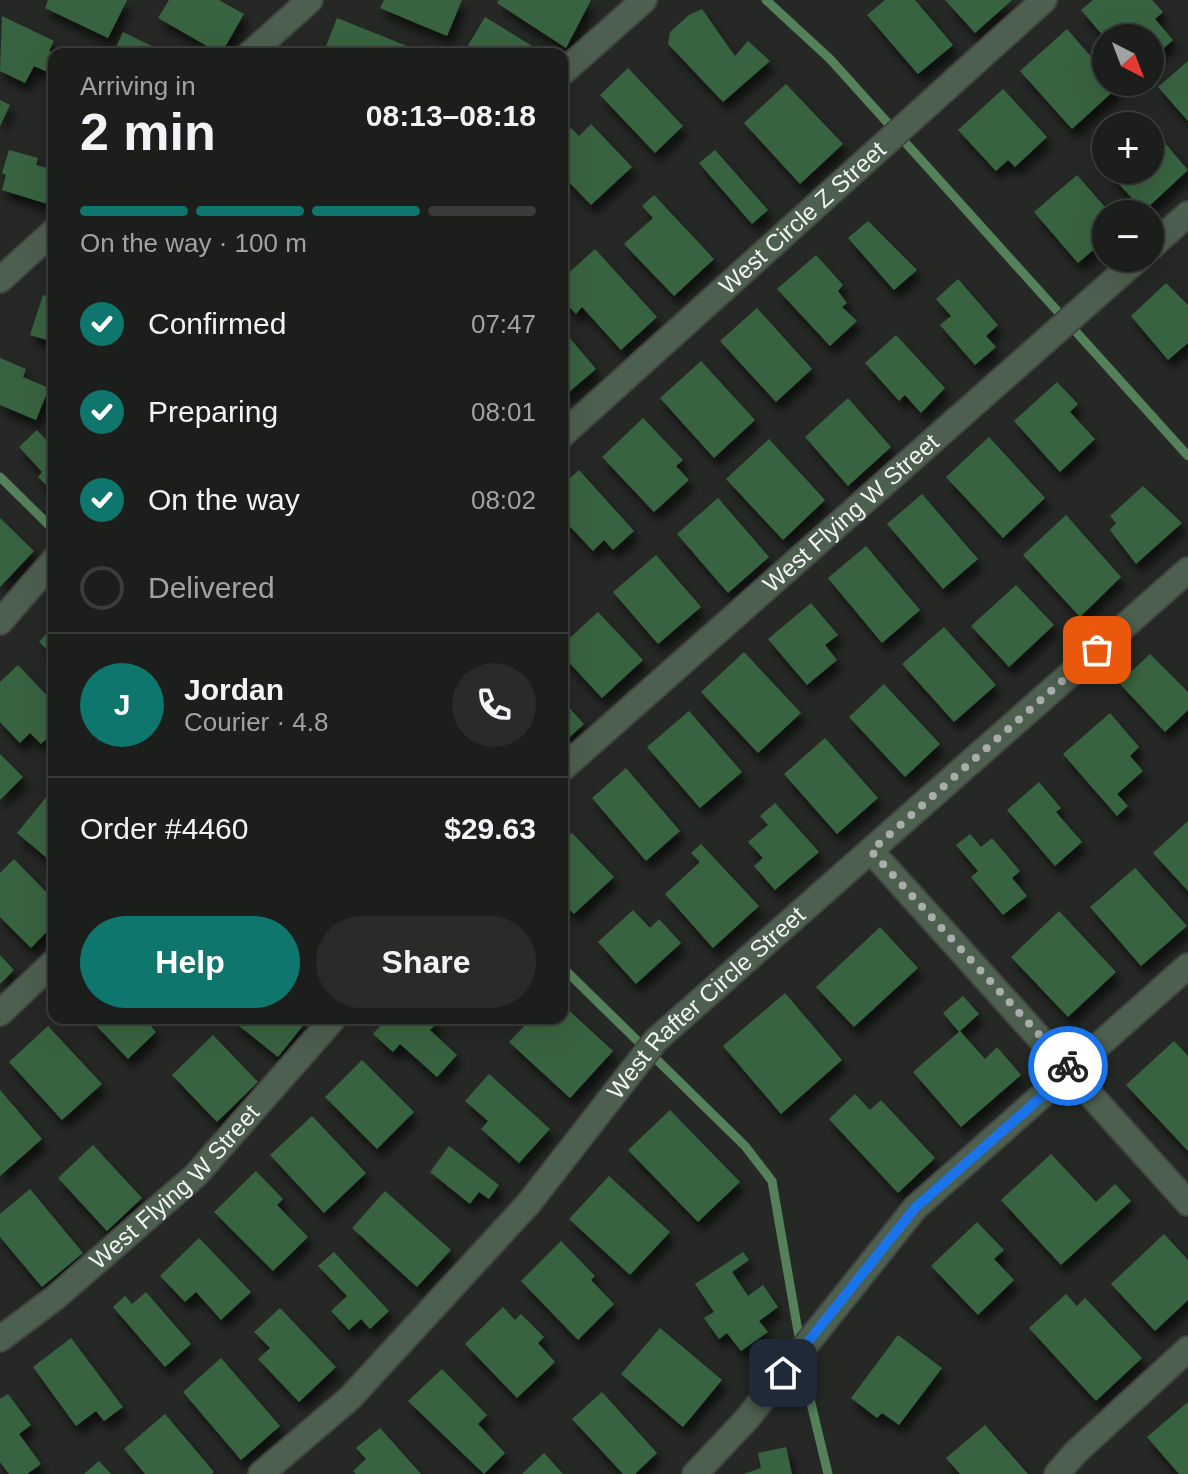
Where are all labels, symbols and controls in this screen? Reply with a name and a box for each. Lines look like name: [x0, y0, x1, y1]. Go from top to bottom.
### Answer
north arrow: [1092, 24, 1164, 96]
map controls: [1092, 24, 1164, 272]
text: Arriving in: [80, 71, 196, 101]
text: 08:13–08:18: [366, 99, 536, 132]
text: 2 min: [80, 103, 216, 161]
button: +: [1092, 112, 1164, 184]
street label: West Circle Z Street: [714, 135, 891, 299]
button: −: [1092, 200, 1164, 272]
text: On the way · 100 m: [80, 228, 307, 258]
icon: check: [80, 302, 124, 346]
text: Confirmed: [148, 307, 286, 340]
text: 07:47: [471, 309, 536, 339]
icon: check: [80, 390, 124, 434]
text: Preparing: [148, 395, 278, 428]
text: 08:01: [471, 397, 536, 427]
street label: West Flying W Street: [757, 428, 944, 597]
icon: check: [80, 478, 124, 522]
text: On the way: [148, 483, 300, 516]
text: 08:02: [471, 485, 536, 515]
text: Delivered: [148, 571, 275, 604]
pin: [1063, 616, 1131, 684]
icon: bag: [1075, 628, 1119, 672]
button: phone: [452, 663, 536, 747]
text: Jordan: [184, 673, 284, 706]
text: J: [114, 688, 130, 721]
text: Courier · 4.8: [184, 707, 329, 737]
text: Order #4460: [80, 812, 248, 845]
text: $29.63: [444, 812, 536, 845]
street label: West Rafter Circle Street: [601, 901, 810, 1104]
button: Help: [80, 916, 300, 1008]
button: Share: [316, 916, 536, 1008]
courier: [1028, 1026, 1108, 1106]
icon: bike: [1046, 1044, 1090, 1088]
street label: West Flying W Street: [84, 1099, 265, 1274]
pin: [749, 1339, 817, 1407]
icon: home: [761, 1351, 805, 1395]

